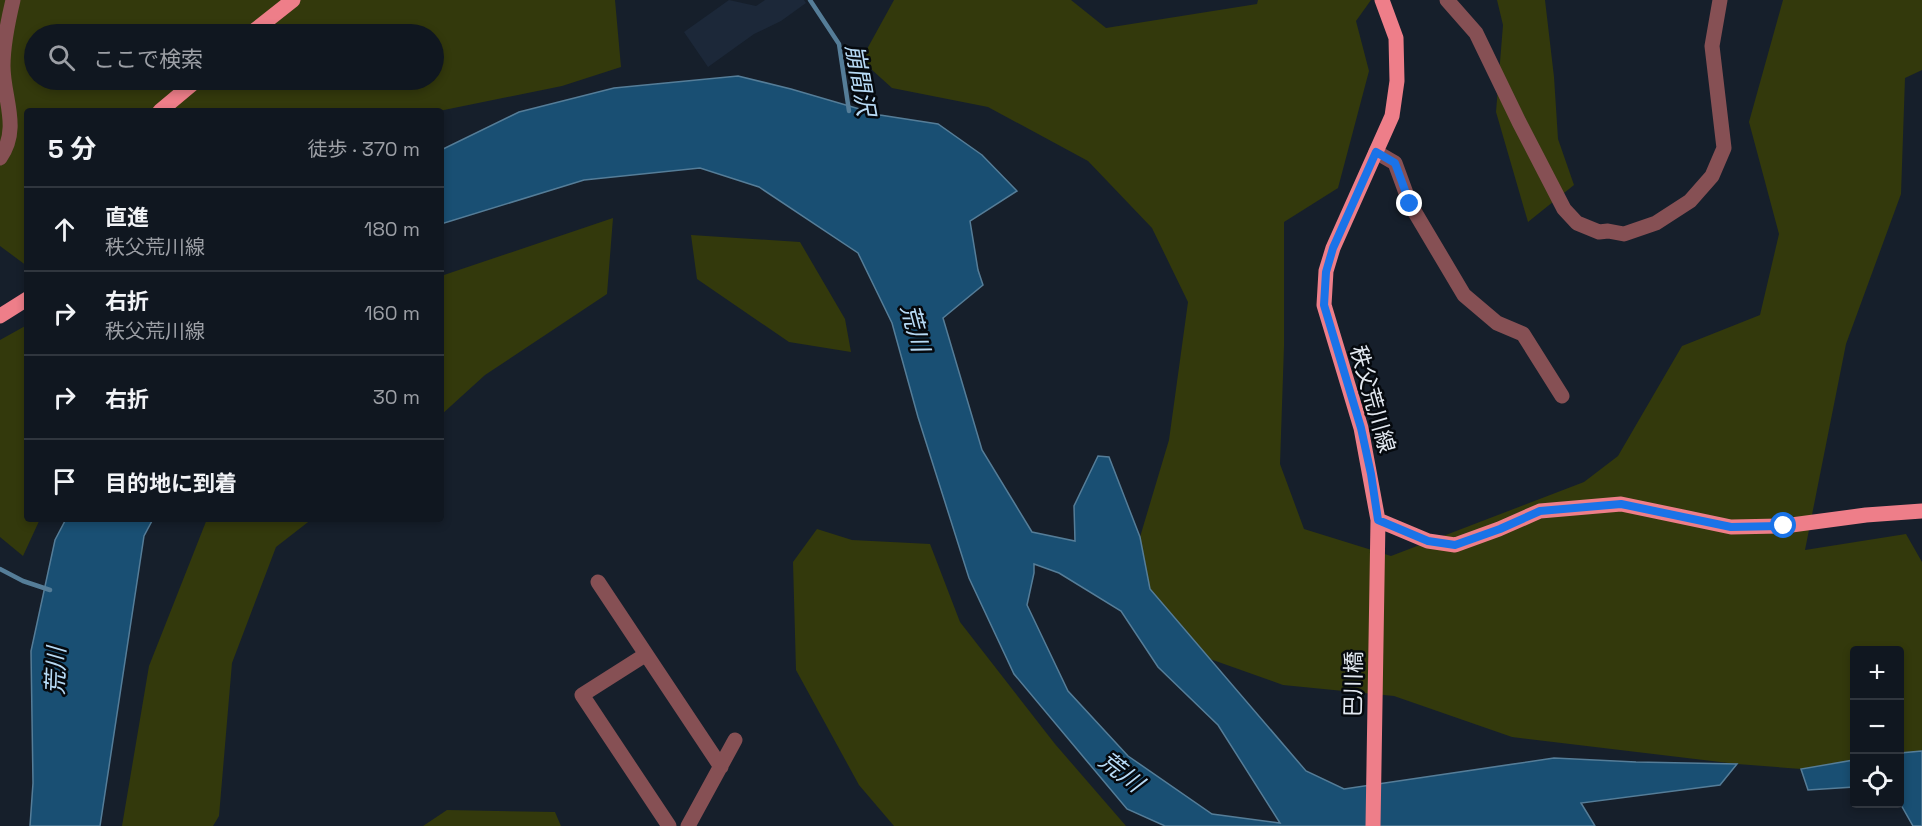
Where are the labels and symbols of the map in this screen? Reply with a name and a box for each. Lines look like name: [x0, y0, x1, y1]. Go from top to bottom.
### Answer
water label: 崩間沢: [839, 42, 883, 121]
route end: [1396, 190, 1422, 216]
water label: 荒川: [894, 301, 937, 358]
street label: 秩父荒川線: [1344, 342, 1402, 456]
route start: [1770, 512, 1796, 538]
water label: 荒川: [39, 643, 72, 696]
street label: 巴川橋: [1338, 651, 1368, 717]
water label: 荒川: [1093, 745, 1152, 800]

